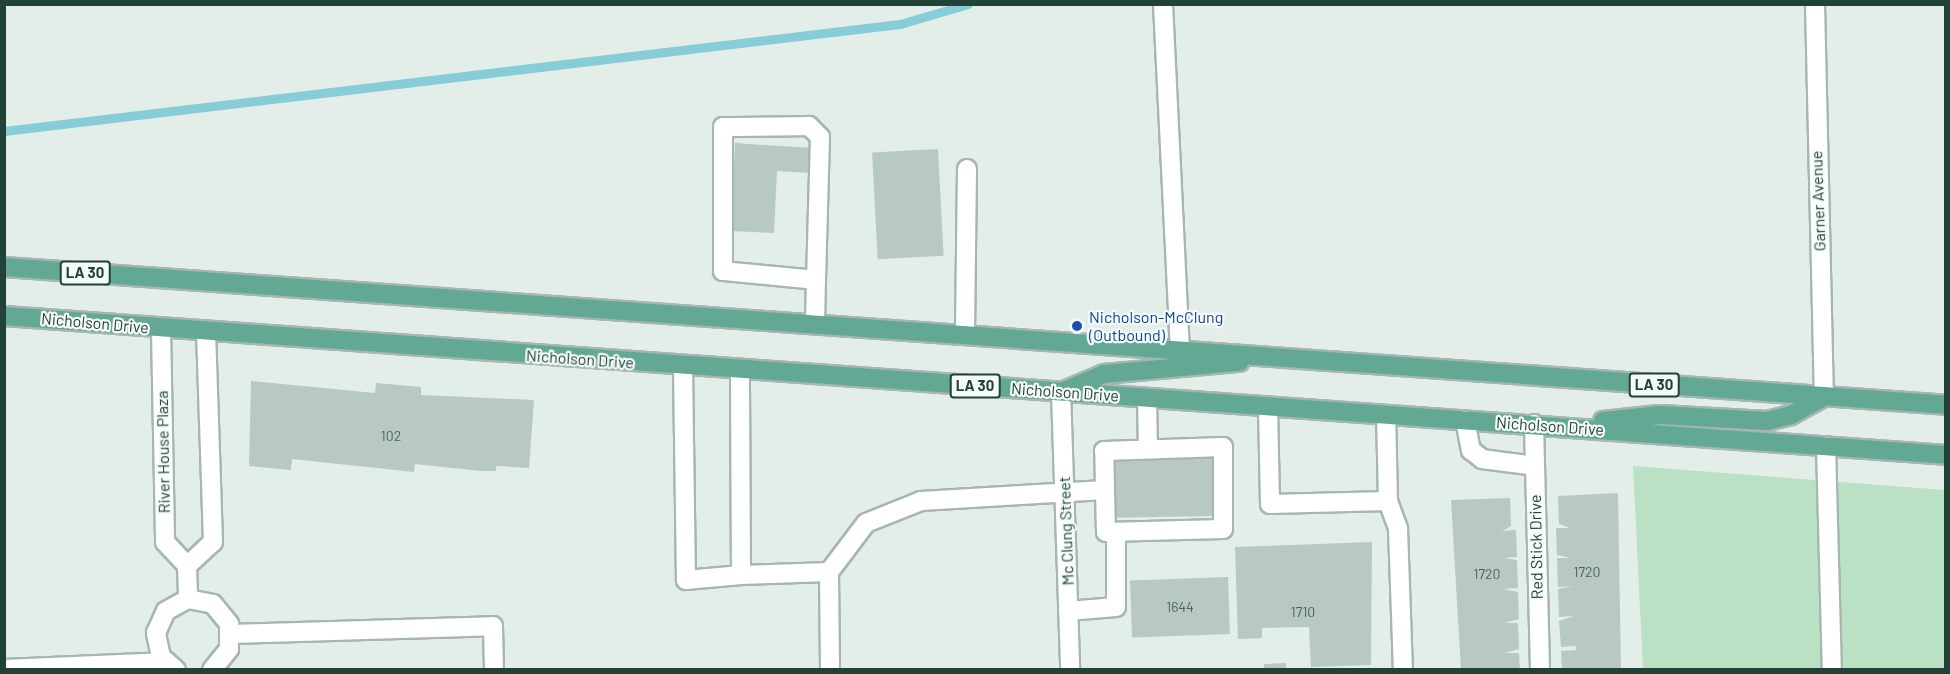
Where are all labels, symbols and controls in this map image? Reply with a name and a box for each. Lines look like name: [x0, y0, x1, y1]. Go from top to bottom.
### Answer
street label: Garner Avenue: [1807, 150, 1829, 252]
road number: LA 30: [60, 261, 110, 285]
place label: Nicholson-McClung (Outbound): [1089, 307, 1223, 345]
street label: Nicholson Drive: [40, 309, 150, 337]
marker: Nicholson-McClung (Outbound): [1070, 319, 1084, 333]
street label: Nicholson Drive: [525, 346, 635, 372]
road number: LA 30: [1628, 373, 1680, 397]
road number: LA 30: [950, 374, 1000, 398]
street label: Nicholson Drive: [1010, 379, 1120, 405]
street label: River House Plaza: [152, 391, 174, 513]
street label: Nicholson Drive: [1495, 413, 1605, 439]
house number: 102: [381, 428, 401, 444]
street label: Mc Clung Street: [1055, 476, 1077, 586]
street label: Red Stick Drive: [1525, 495, 1547, 599]
house number: 1720: [1574, 564, 1600, 580]
house number: 1720: [1474, 566, 1500, 582]
house number: 1644: [1166, 599, 1194, 615]
house number: 1710: [1291, 604, 1315, 620]

